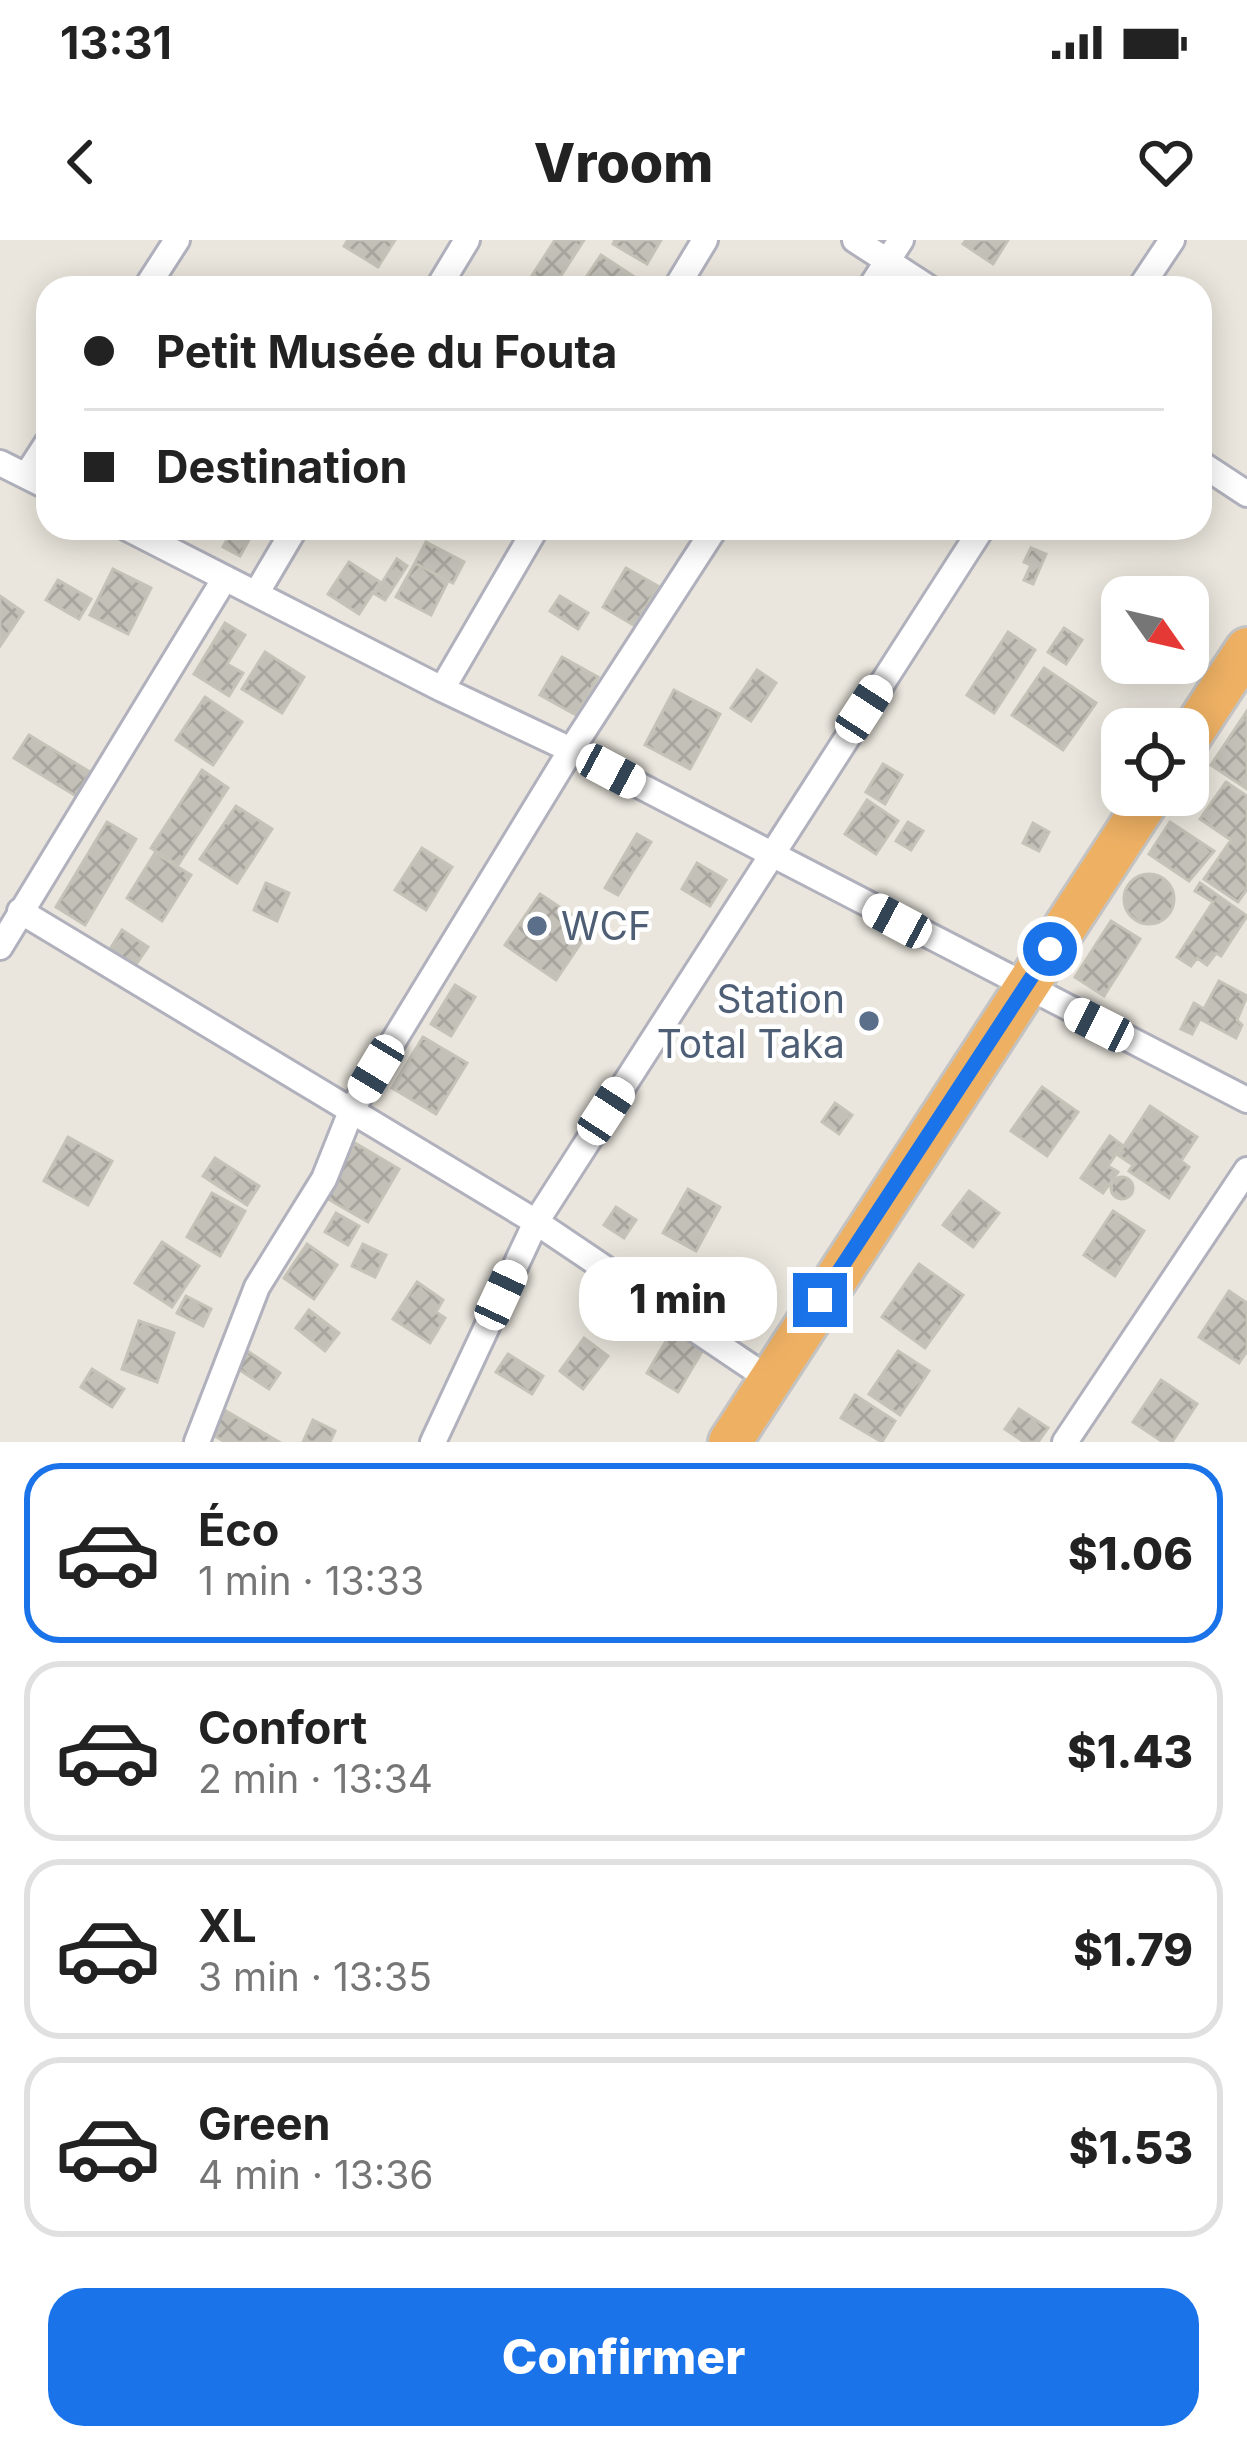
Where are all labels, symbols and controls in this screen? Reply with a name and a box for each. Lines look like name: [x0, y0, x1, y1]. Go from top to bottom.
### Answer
text: 13:31: [60, 15, 172, 70]
icon: back: [48, 129, 114, 195]
icon: heart: [1133, 129, 1199, 195]
text: Vroom: [534, 130, 713, 195]
text: Petit Musée du Fouta: [156, 324, 617, 379]
text: Destination: [156, 439, 408, 494]
north arrow: [1101, 576, 1209, 684]
map controls: [1101, 576, 1209, 816]
car: [829, 669, 899, 749]
button: locate: [1101, 708, 1209, 816]
car: [571, 738, 651, 804]
car: [857, 888, 937, 954]
place label: WCF: [561, 902, 651, 949]
marker: WCF: [524, 913, 550, 939]
route start: [1023, 922, 1077, 976]
place label: Station Total Taka: [657, 975, 845, 1067]
car: [1059, 993, 1139, 1057]
marker: Station Total Taka: [856, 1008, 882, 1034]
car: [342, 1029, 410, 1109]
car: [571, 1071, 641, 1151]
car: [469, 1255, 533, 1335]
callout: 1 min: [580, 1258, 778, 1342]
route end: [793, 1273, 847, 1327]
text: 1 min: [629, 1275, 727, 1322]
icon: car: [54, 1499, 162, 1607]
text: Éco: [198, 1502, 279, 1557]
text: $1.06: [1068, 1526, 1193, 1581]
text: 1 min · 13:33: [198, 1557, 424, 1604]
icon: car: [54, 1697, 162, 1805]
text: Confort: [198, 1700, 367, 1755]
text: $1.43: [1067, 1724, 1193, 1779]
text: 2 min · 13:34: [198, 1755, 433, 1802]
icon: car: [54, 1895, 162, 2003]
text: XL: [198, 1898, 257, 1953]
text: $1.79: [1073, 1922, 1193, 1977]
text: 3 min · 13:35: [198, 1953, 432, 2000]
icon: car: [54, 2093, 162, 2201]
text: Green: [198, 2096, 331, 2151]
text: $1.53: [1069, 2120, 1193, 2175]
text: 4 min · 13:36: [198, 2151, 433, 2198]
button: Confirmer: [48, 2288, 1199, 2426]

